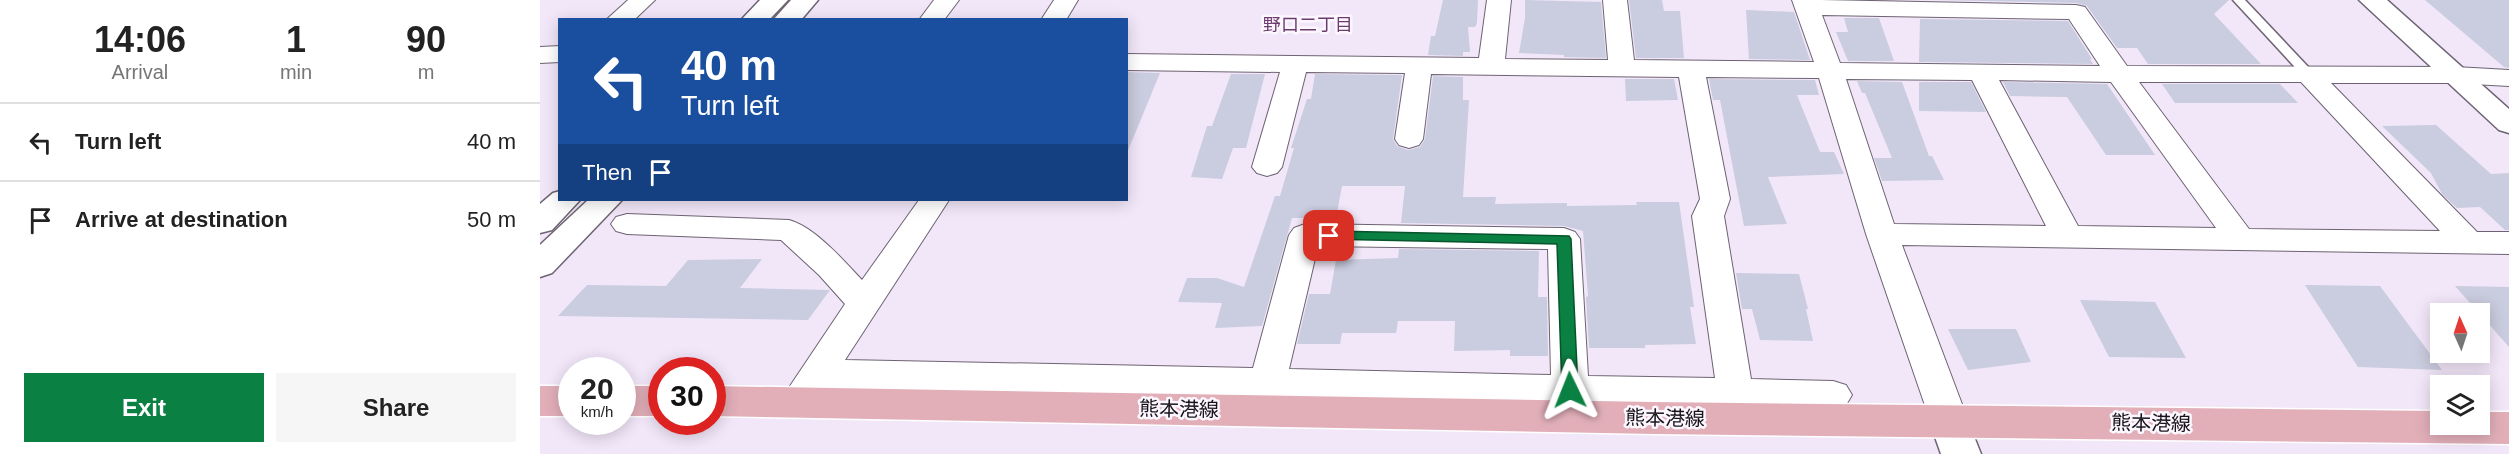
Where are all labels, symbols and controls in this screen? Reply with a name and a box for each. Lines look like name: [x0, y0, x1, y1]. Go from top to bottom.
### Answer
district label: 野口二丁目: [1263, 15, 1353, 35]
text: 14:06: [94, 19, 186, 60]
text: 1: [286, 19, 306, 60]
text: 90: [406, 19, 446, 60]
icon: left: [582, 42, 660, 120]
text: 40 m: [681, 42, 777, 89]
text: Arrival: [112, 61, 168, 83]
text: min: [280, 61, 312, 83]
text: m: [418, 61, 434, 83]
text: Turn left: [681, 91, 779, 121]
icon: left: [24, 126, 57, 159]
text: Turn left: [75, 129, 161, 154]
text: 40 m: [467, 129, 516, 154]
icon: arrive: [644, 156, 677, 189]
text: Then: [582, 160, 632, 185]
icon: arrive: [24, 204, 57, 237]
text: Arrive at destination: [75, 207, 288, 232]
text: 50 m: [467, 207, 516, 232]
pin: [1303, 210, 1354, 261]
icon: arrive: [1312, 219, 1345, 252]
north arrow: [2430, 303, 2490, 363]
map controls: [2430, 303, 2490, 435]
speed limit sign: 30: [648, 357, 726, 435]
position arrow: [1538, 358, 1602, 422]
text: 20: [580, 372, 614, 405]
button: Exit: [24, 373, 264, 442]
button: Share: [276, 373, 516, 442]
button: layers: [2430, 375, 2490, 435]
street label: 熊本港線: [1139, 397, 1219, 421]
text: km/h: [581, 403, 613, 420]
street label: 熊本港線: [1625, 406, 1705, 430]
street label: 熊本港線: [2111, 411, 2191, 435]

